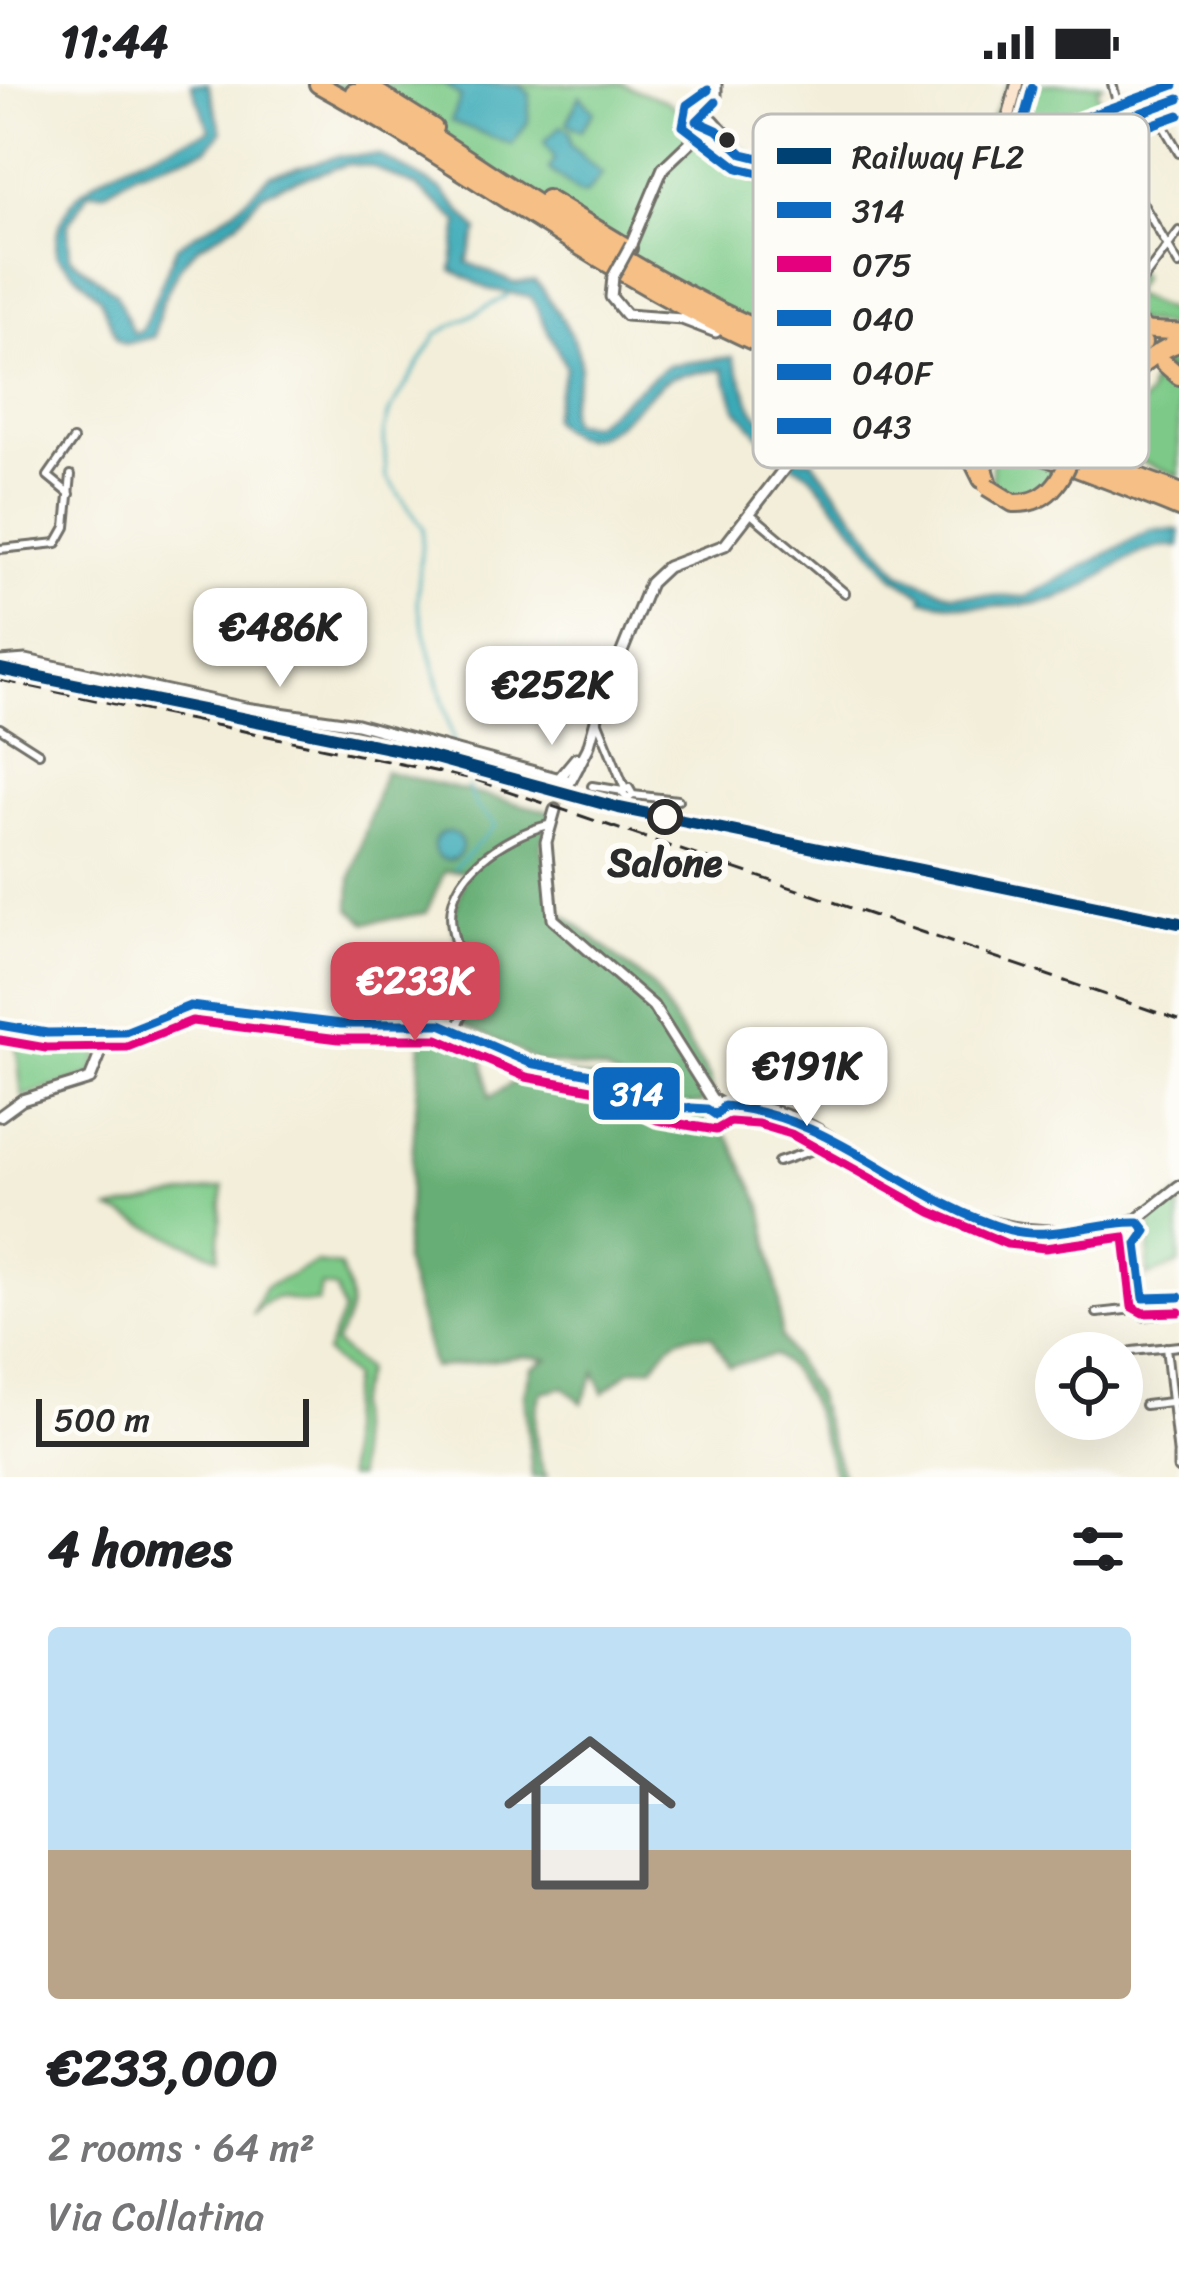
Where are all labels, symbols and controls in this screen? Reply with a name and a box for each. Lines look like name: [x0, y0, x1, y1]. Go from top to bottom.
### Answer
text: 11:44: [60, 2, 168, 82]
legend: [753, 114, 1149, 468]
text: Railway FL2: [852, 128, 1024, 186]
unlabelled marker: [716, 129, 738, 151]
text: 314: [852, 182, 905, 240]
text: 075: [852, 236, 912, 294]
text: 040: [852, 290, 914, 348]
text: 040F: [852, 344, 934, 402]
text: 043: [852, 398, 912, 456]
pin: €486K: [196, 588, 364, 690]
text: €486K: [220, 592, 340, 661]
pin: €252K: [468, 646, 636, 748]
text: €252K: [493, 650, 611, 719]
marker: Salone: [649, 801, 681, 833]
place label: Salone: [607, 828, 723, 897]
pin: €233K: [331, 942, 499, 1044]
text: €233K: [358, 946, 472, 1015]
pin: €191K: [723, 1027, 891, 1129]
text: €191K: [753, 1031, 861, 1100]
line badge: 314: [591, 1065, 682, 1122]
text: 314: [610, 1065, 664, 1123]
map controls: [1035, 1332, 1143, 1440]
button: locate: [1035, 1332, 1143, 1440]
text: 500 m: [54, 1391, 150, 1449]
scale bar: [36, 1393, 309, 1446]
text: 4 homes: [48, 1504, 232, 1594]
icon: filters: [1065, 1516, 1131, 1582]
icon: home: [482, 1705, 698, 1921]
text: €233,000: [48, 2023, 278, 2113]
text: 2 rooms · 64 m²: [48, 2113, 315, 2182]
text: Via Collatina: [48, 2182, 264, 2251]

